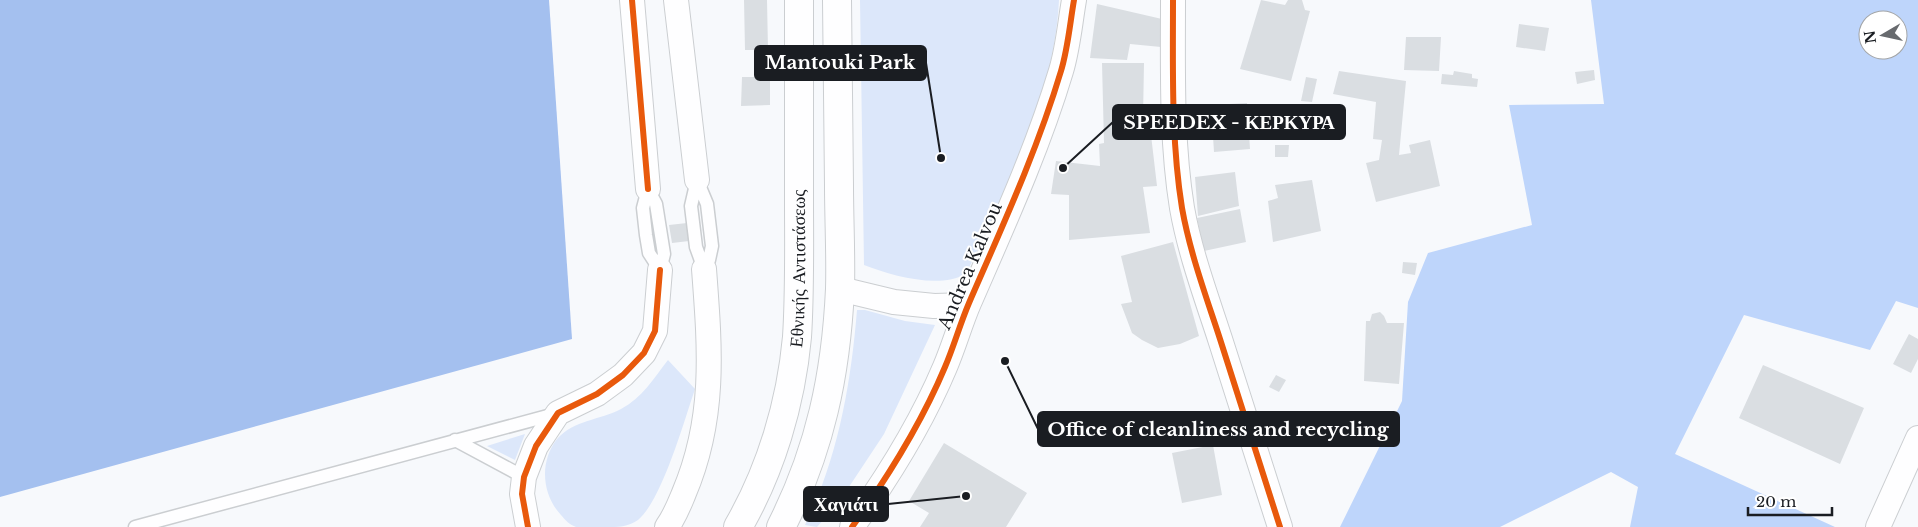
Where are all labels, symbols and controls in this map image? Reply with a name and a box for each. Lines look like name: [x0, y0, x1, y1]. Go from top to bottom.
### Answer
north arrow: [1858, 10, 1908, 60]
text: N: [1860, 29, 1880, 45]
callout: Mantouki Park: [755, 46, 926, 80]
text: Mantouki Park: [765, 51, 916, 74]
callout: SPEEDEX - ΚΕΡΚΥΡΑ: [1113, 105, 1345, 139]
text: SPEEDEX - ΚΕΡΚΥΡΑ: [1123, 111, 1335, 134]
street label: Εθνικής Αντιστάσεως: [785, 190, 810, 348]
street label: Andrea Kalvou: [933, 199, 1007, 334]
callout: Office of cleanliness and recycling: [1038, 412, 1399, 446]
text: Office of cleanliness and recycling: [1047, 418, 1390, 441]
scale bar: [1748, 484, 1832, 516]
callout: Χαγιάτι: [804, 487, 888, 521]
text: 20 m: [1756, 492, 1796, 511]
text: Χαγιάτι: [814, 493, 878, 516]

